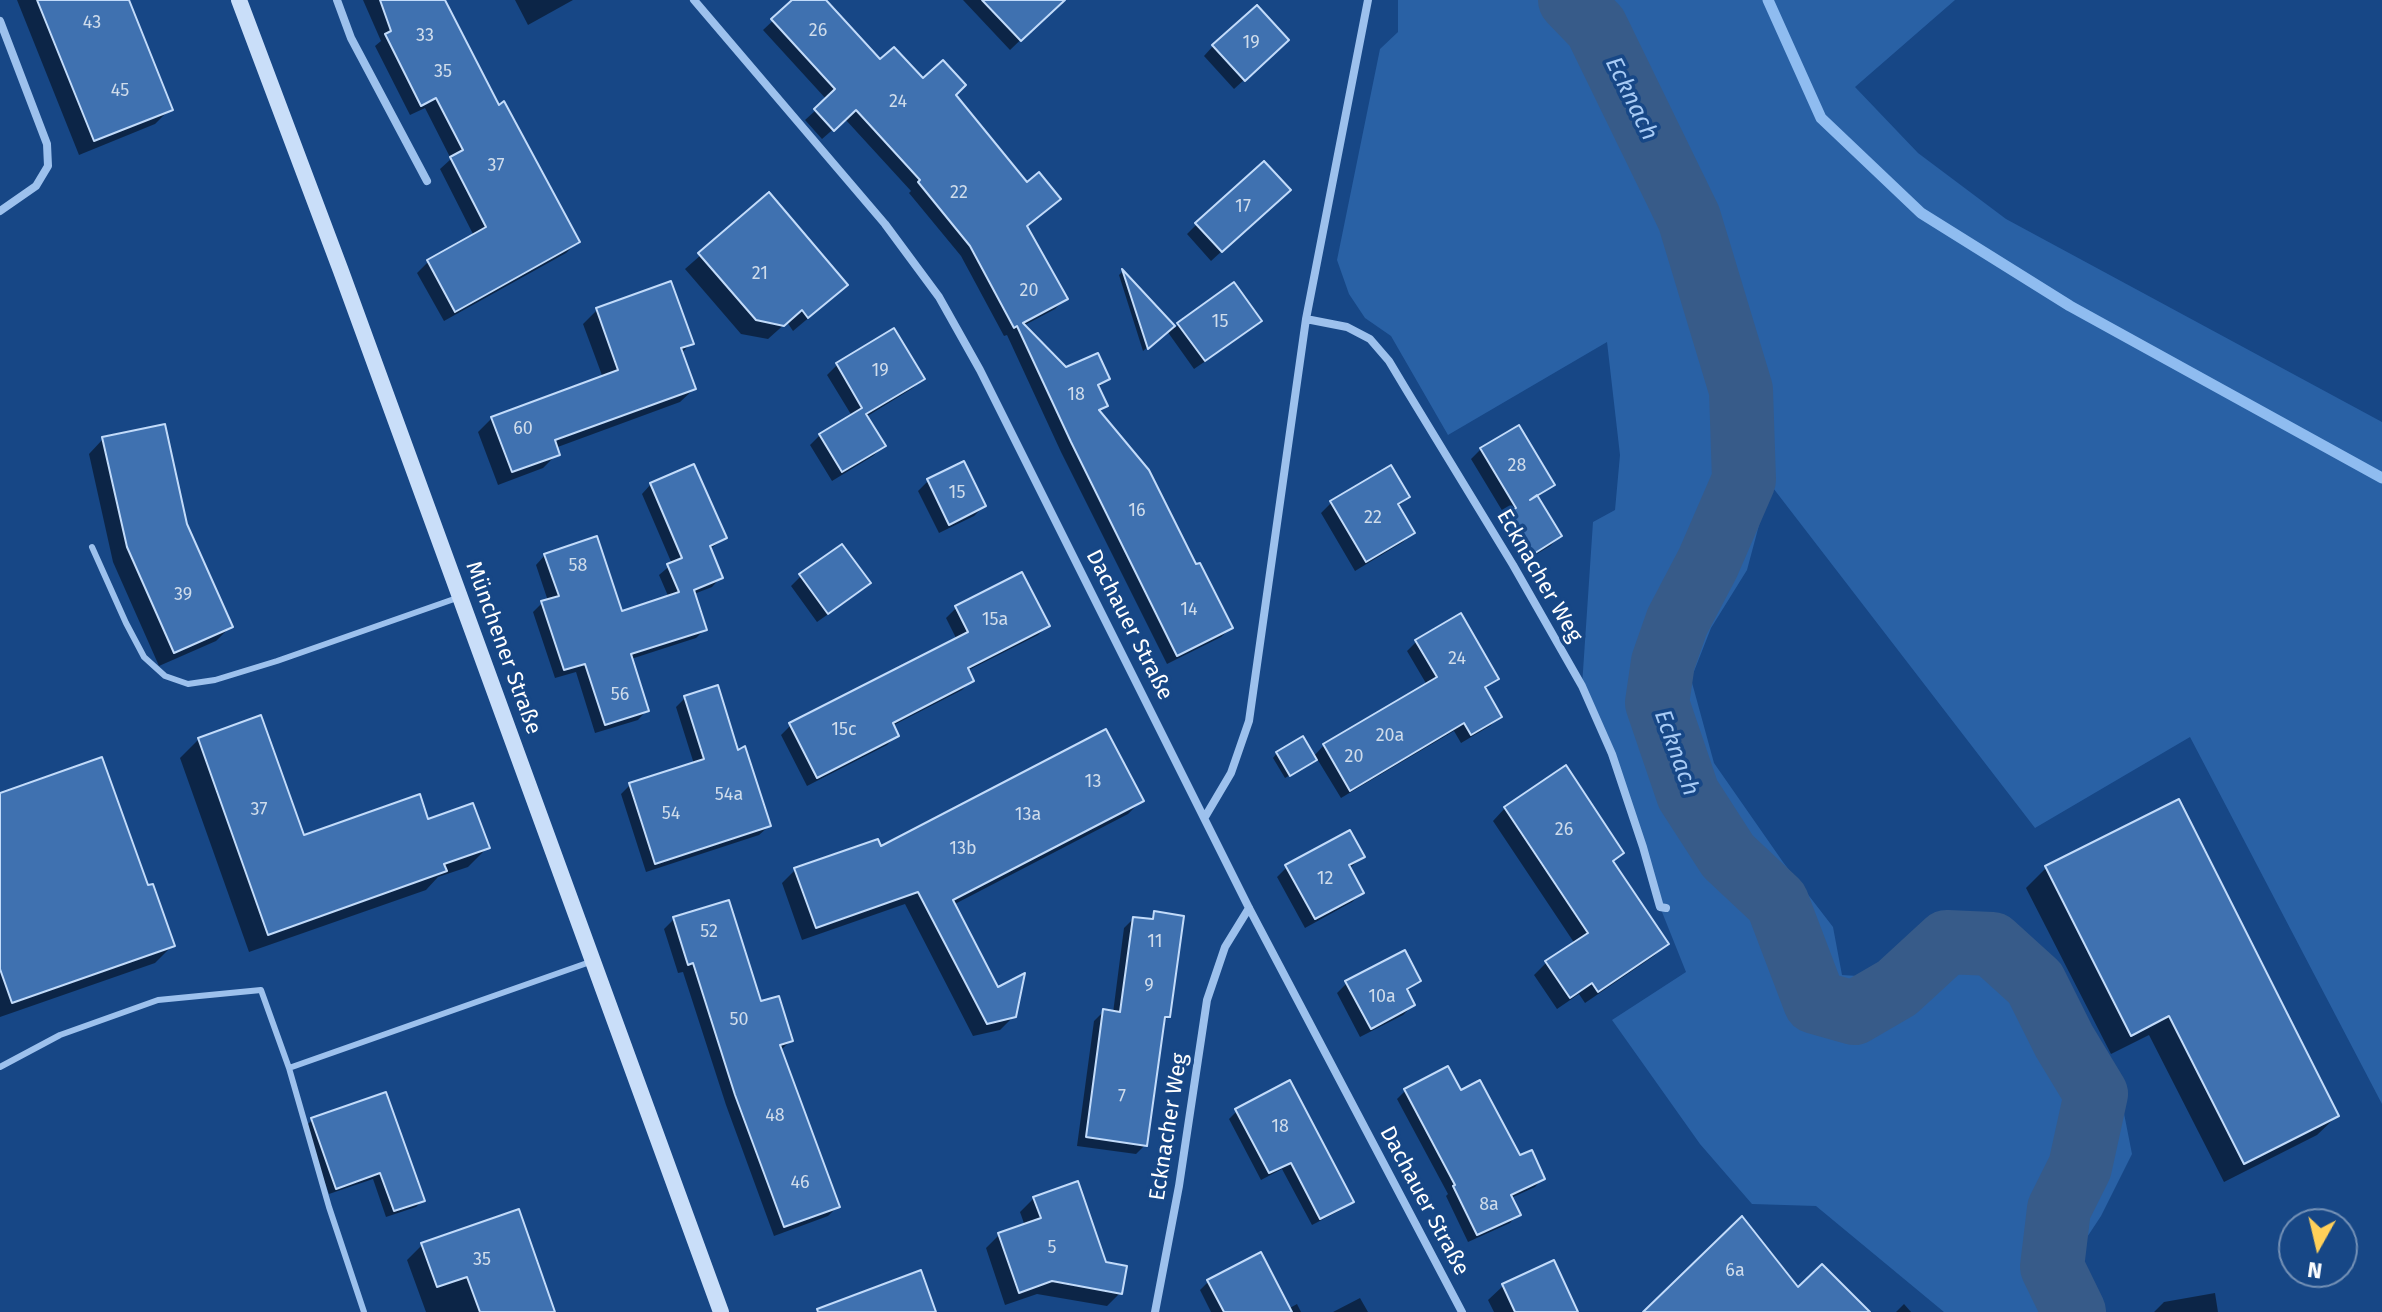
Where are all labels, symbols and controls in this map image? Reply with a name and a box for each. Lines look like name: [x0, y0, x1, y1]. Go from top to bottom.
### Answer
house number: 43: [83, 12, 101, 34]
house number: 26: [809, 20, 827, 42]
house number: 33: [416, 25, 434, 47]
house number: 19: [1242, 32, 1260, 54]
water label: Ecknach: [1598, 52, 1664, 146]
house number: 35: [434, 61, 452, 83]
house number: 45: [111, 80, 129, 102]
house number: 24: [889, 91, 907, 113]
house number: 37: [488, 155, 504, 177]
house number: 22: [950, 182, 968, 204]
house number: 17: [1235, 196, 1251, 218]
house number: 21: [752, 263, 768, 285]
house number: 20: [1020, 280, 1038, 302]
house number: 15: [1212, 311, 1228, 333]
house number: 19: [871, 360, 889, 382]
house number: 18: [1067, 384, 1085, 406]
house number: 60: [513, 418, 533, 440]
house number: 28: [1508, 455, 1526, 477]
house number: 15: [949, 482, 965, 504]
house number: 16: [1128, 500, 1146, 522]
street label: Ecknacher Weg: [1490, 505, 1588, 647]
house number: 22: [1364, 507, 1382, 529]
street label: Dachauer Straße: [1080, 545, 1178, 705]
house number: 58: [569, 555, 587, 577]
street label: Münchener Straße: [459, 558, 547, 738]
house number: 39: [174, 584, 192, 606]
house number: 14: [1180, 599, 1198, 621]
house number: 15a: [982, 609, 1008, 631]
house number: 24: [1448, 648, 1466, 670]
house number: 56: [611, 684, 629, 706]
water label: Ecknach: [1647, 706, 1705, 800]
house number: 15c: [831, 719, 857, 741]
house number: 20a: [1376, 725, 1404, 747]
house number: 20: [1345, 746, 1363, 768]
house number: 13: [1085, 771, 1101, 793]
house number: 54a: [715, 784, 743, 806]
house number: 37: [251, 799, 267, 821]
house number: 54: [662, 803, 680, 825]
house number: 13a: [1015, 804, 1041, 826]
house number: 26: [1555, 819, 1573, 841]
house number: 13b: [949, 838, 977, 860]
house number: 12: [1317, 868, 1333, 890]
house number: 52: [700, 921, 718, 943]
house number: 11: [1147, 931, 1163, 953]
house number: 9: [1144, 975, 1154, 997]
house number: 10a: [1368, 986, 1396, 1008]
house number: 50: [729, 1009, 749, 1031]
street label: Ecknacher Weg: [1144, 1051, 1194, 1203]
house number: 7: [1118, 1086, 1126, 1108]
house number: 48: [765, 1105, 785, 1127]
house number: 18: [1271, 1116, 1289, 1138]
street label: Dachauer Straße: [1374, 1122, 1474, 1280]
house number: 46: [790, 1172, 810, 1194]
house number: 8a: [1479, 1194, 1499, 1216]
north arrow: [2278, 1208, 2358, 1288]
house number: 5: [1047, 1237, 1057, 1259]
house number: 35: [473, 1249, 491, 1271]
text: N: [2306, 1256, 2324, 1285]
house number: 6a: [1725, 1260, 1745, 1282]

